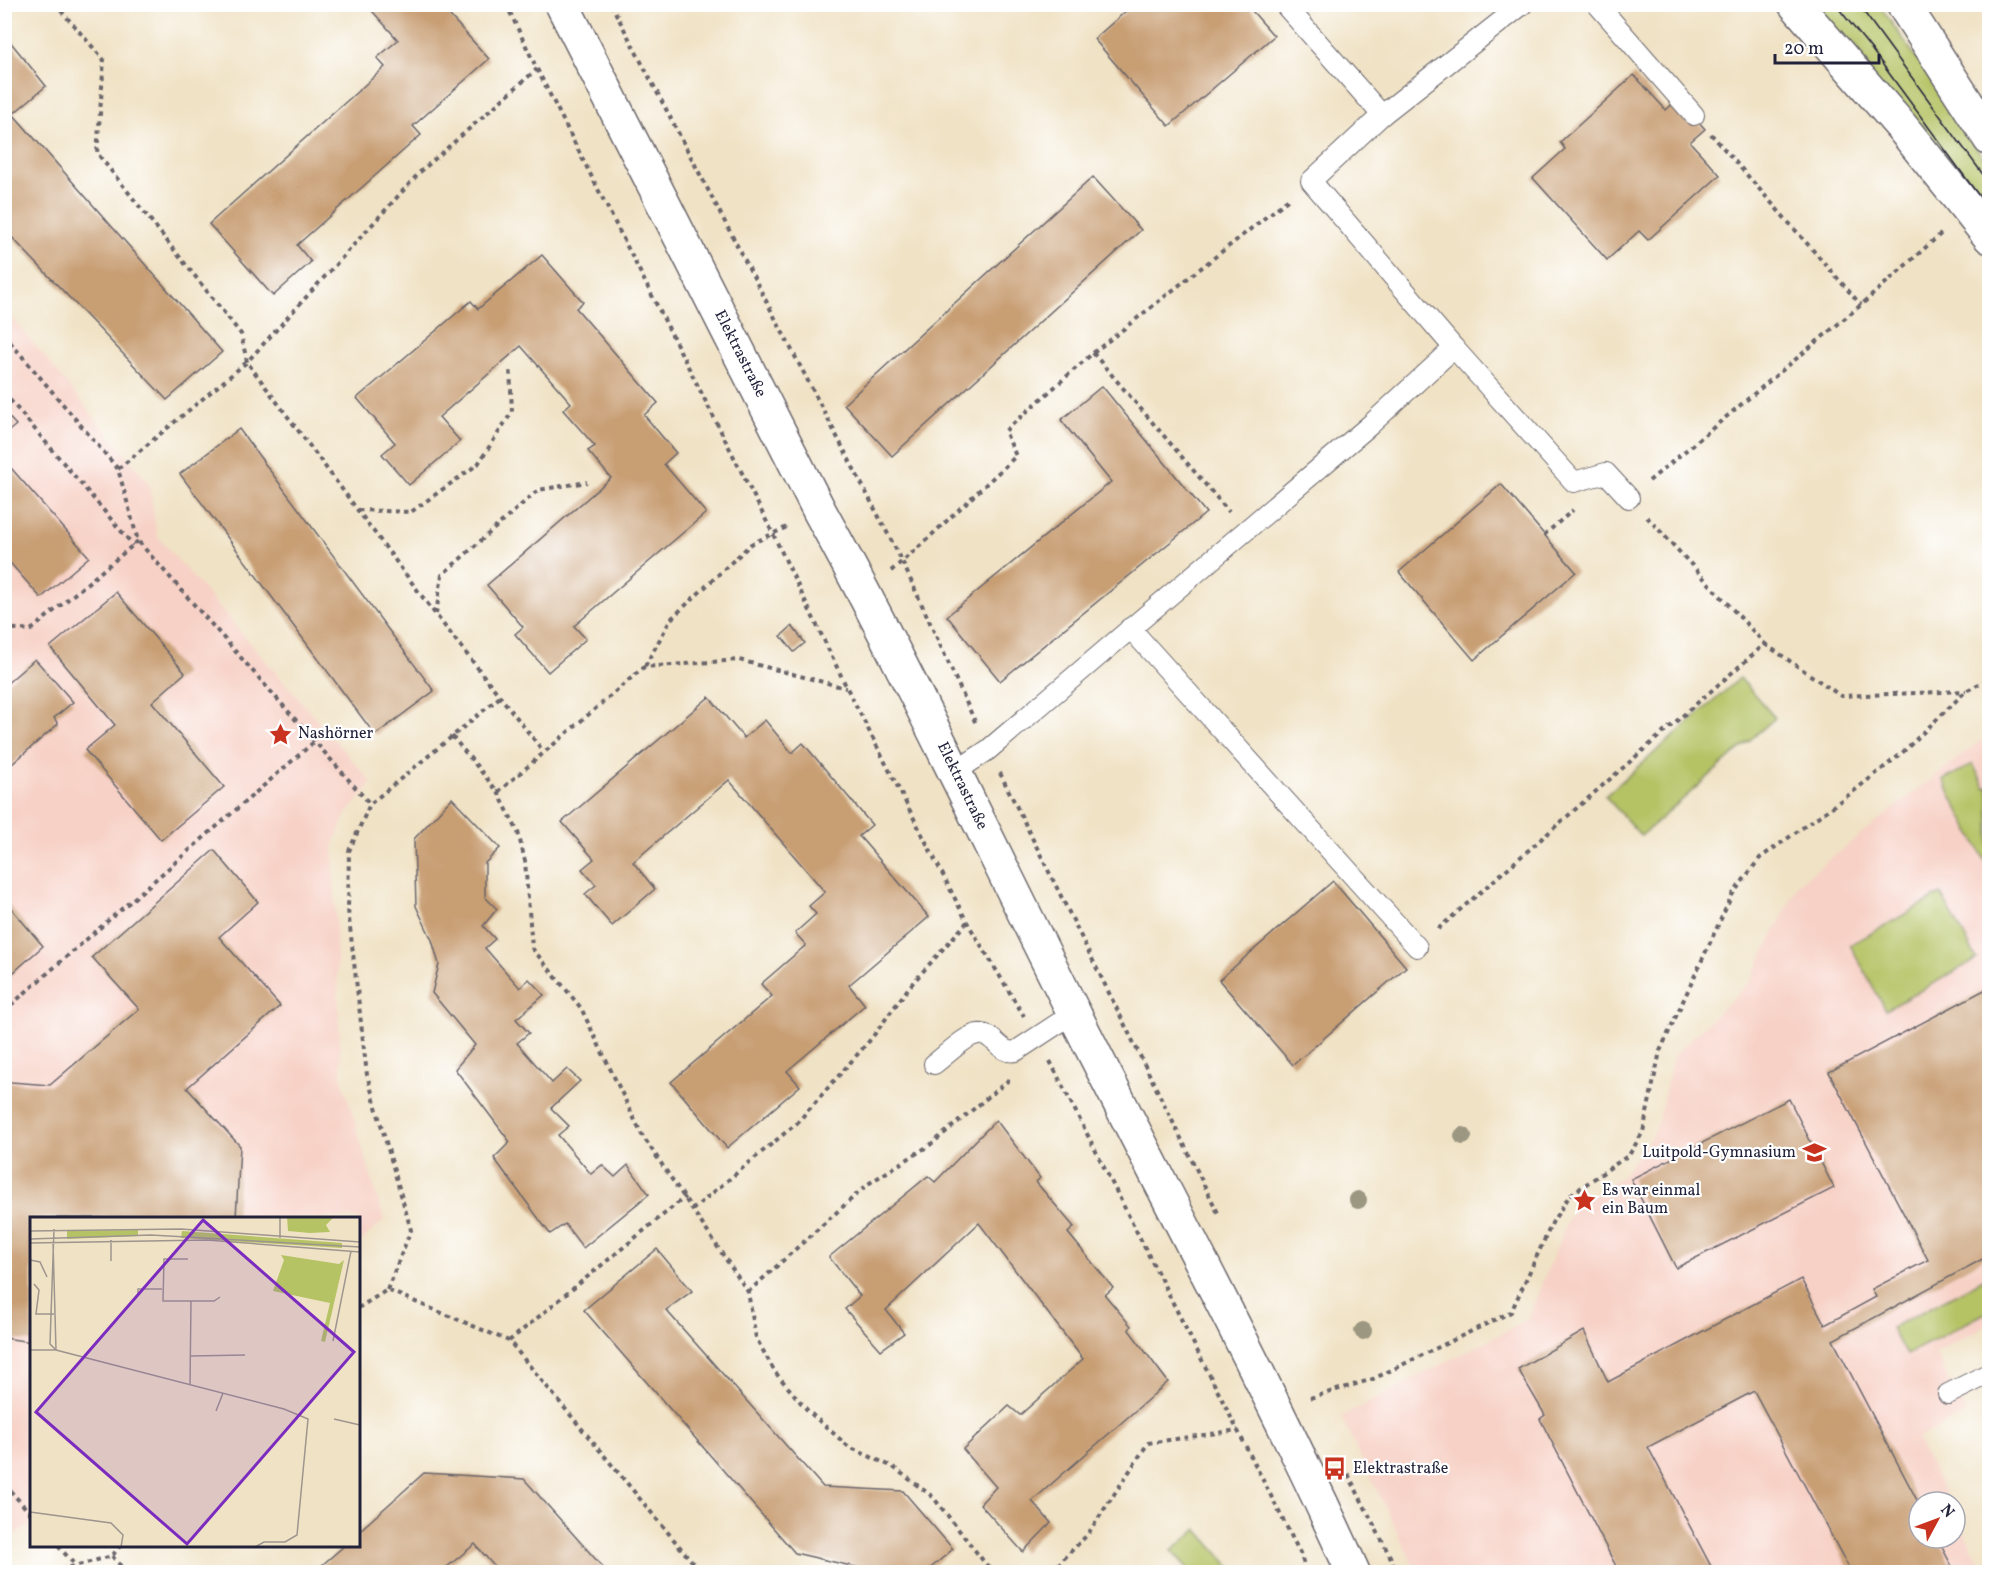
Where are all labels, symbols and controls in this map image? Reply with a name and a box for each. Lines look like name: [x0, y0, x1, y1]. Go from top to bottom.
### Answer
scale bar: [1775, 27, 1878, 65]
text: 20 m: [1784, 37, 1824, 62]
street label: Elektrastraße: [709, 307, 771, 401]
place icon: Nashörner: [267, 721, 293, 747]
place label: Nashörner: [298, 723, 374, 745]
street label: Elektrastraße: [931, 738, 993, 834]
school or university icon: Luitpold-Gymnasium: [1801, 1140, 1827, 1166]
place label: Luitpold-Gymnasium: [1642, 1142, 1796, 1164]
place label: Es war einmal ein Baum: [1602, 1180, 1701, 1220]
place icon: Es war einmal ein Baum: [1571, 1187, 1597, 1213]
inset map: [30, 1217, 360, 1547]
bus stop icon: Elektrastraße: [1322, 1456, 1348, 1482]
place label: Elektrastraße: [1353, 1458, 1448, 1480]
north arrow: [1907, 1490, 1967, 1550]
text: N: [1935, 1500, 1959, 1523]

